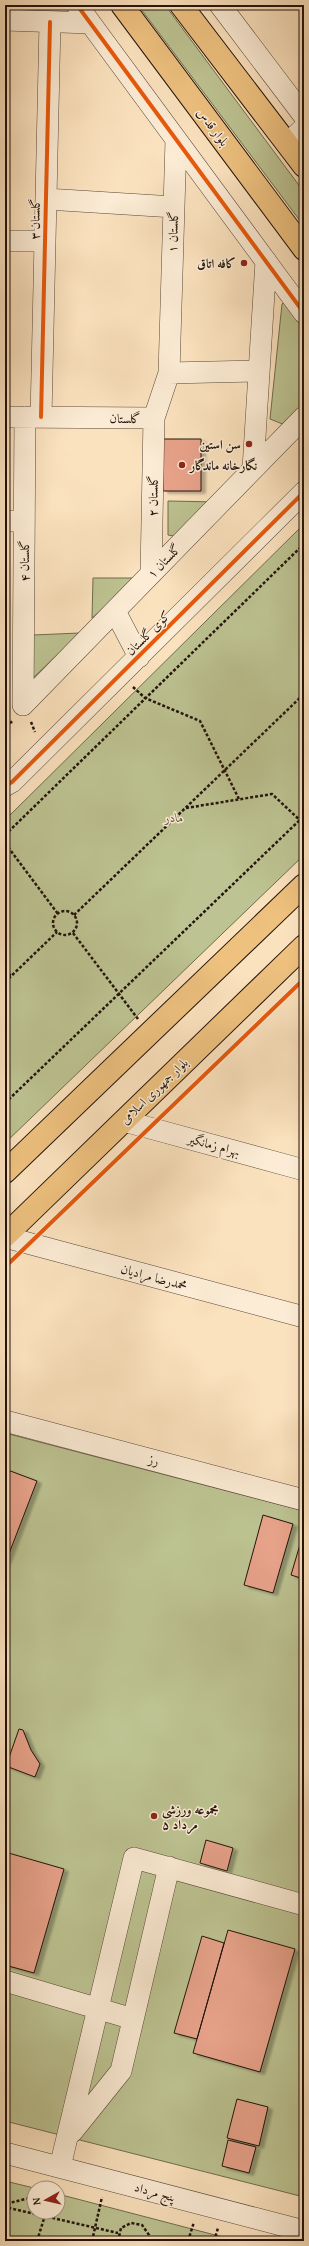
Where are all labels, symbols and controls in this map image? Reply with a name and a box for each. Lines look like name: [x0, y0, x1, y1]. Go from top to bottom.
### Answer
street label: بلوار قدس: [192, 104, 234, 150]
street label: گلستان ۳: [25, 198, 45, 240]
street label: گلستان ۱: [163, 211, 183, 253]
place label: کافه اتاق: [197, 254, 236, 273]
marker: کافه اتاق: [239, 258, 249, 268]
street label: گلستان: [109, 409, 141, 428]
place label: سن استین: [200, 435, 241, 454]
marker: سن استین: [244, 439, 254, 449]
place label: نگارخانه ماندگار: [188, 456, 258, 475]
marker: نگارخانه ماندگار: [177, 460, 187, 470]
street label: گلستان ۲: [143, 475, 163, 517]
street label: گلستان ۱: [143, 539, 185, 583]
street label: گلستان ۴: [15, 540, 34, 582]
street label: کوی گلستان: [121, 606, 175, 660]
park label: مادر: [163, 808, 184, 827]
street label: بلوار جمهوری اسلامی: [116, 1054, 192, 1128]
street label: بهرام زمانگیر: [183, 1128, 242, 1163]
street label: محمدرضا مرادیان: [119, 1259, 190, 1295]
street label: رز: [145, 1449, 161, 1471]
place label: مجموعه ورزشی ۵ مرداد: [162, 1800, 219, 1835]
marker: مجموعه ورزشی ۵ مرداد: [149, 1811, 159, 1821]
street label: پنج مرداد: [132, 2177, 178, 2209]
north arrow: [26, 2180, 66, 2220]
text: N: [28, 2196, 45, 2206]

